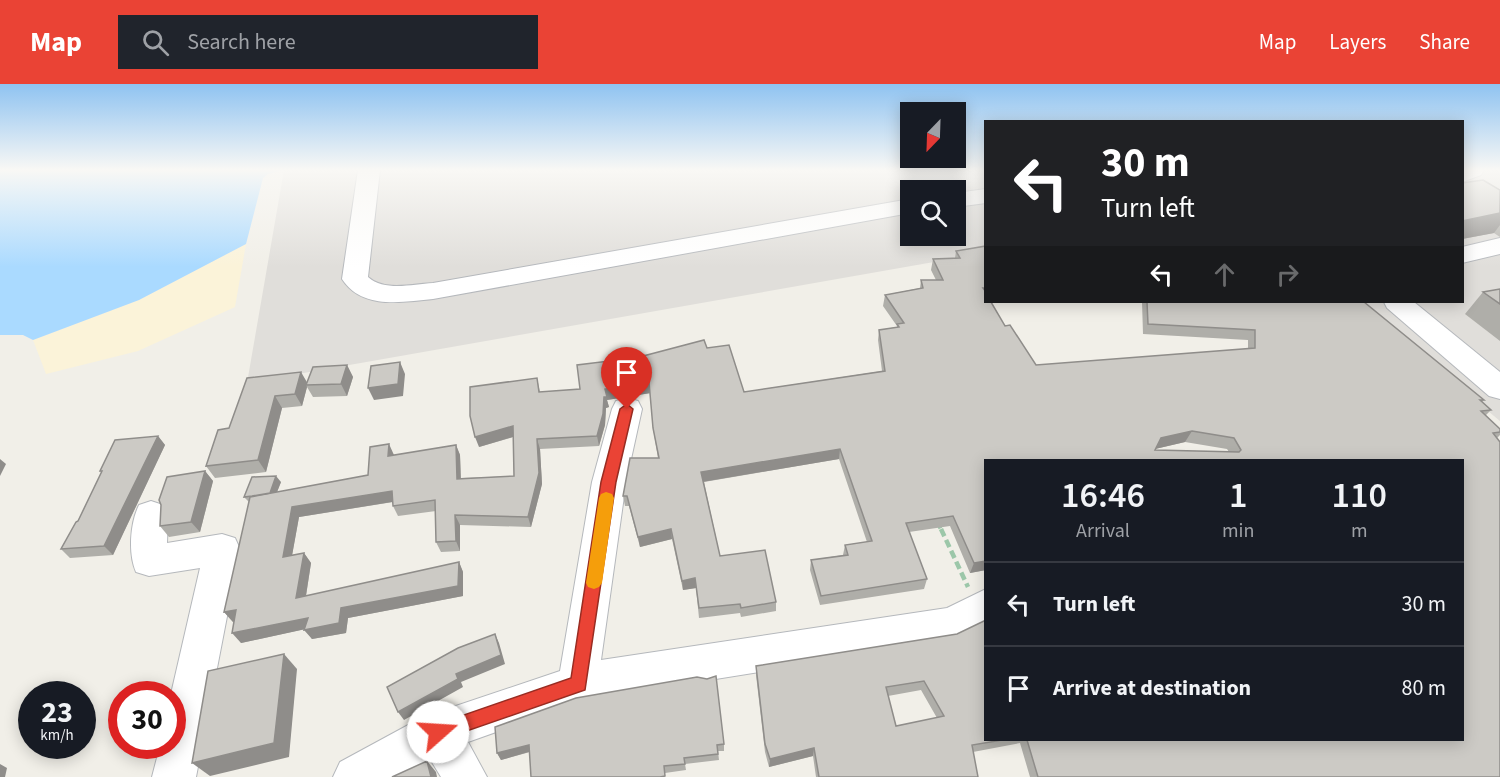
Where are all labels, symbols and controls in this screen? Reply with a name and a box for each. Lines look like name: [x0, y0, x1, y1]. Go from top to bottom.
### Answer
search box: [118, 15, 538, 69]
text: Map: [30, 22, 82, 62]
icon: search: [139, 26, 172, 59]
text: Search here: [187, 26, 296, 58]
text: Map: [1259, 27, 1296, 57]
text: Layers: [1329, 27, 1386, 57]
text: Share: [1419, 27, 1470, 57]
north arrow: [900, 102, 966, 168]
map controls: [900, 102, 966, 246]
text: 30 m: [1101, 133, 1190, 193]
icon: left: [1002, 144, 1080, 222]
button: search: [900, 180, 966, 246]
text: Turn left: [1101, 189, 1195, 228]
icon: left: [1145, 258, 1178, 291]
icon: ahead: [1208, 258, 1241, 291]
icon: right: [1271, 258, 1304, 291]
pin: [601, 347, 652, 409]
icon: arrive: [610, 356, 643, 389]
text: 16:46: [1061, 470, 1145, 521]
text: 1: [1229, 470, 1247, 521]
text: 110: [1331, 470, 1387, 521]
text: Arrival: [1076, 517, 1130, 545]
text: min: [1222, 517, 1254, 545]
text: m: [1351, 517, 1367, 545]
icon: left: [1002, 588, 1035, 621]
text: Turn left: [1053, 588, 1135, 620]
text: 30 m: [1401, 588, 1446, 620]
icon: arrive: [1002, 672, 1035, 705]
text: Arrive at destination: [1053, 672, 1251, 704]
text: 80 m: [1401, 672, 1446, 704]
speed limit sign: 30: [108, 681, 186, 759]
text: 23: [41, 691, 73, 734]
position arrow: [406, 700, 470, 764]
text: km/h: [40, 725, 74, 746]

